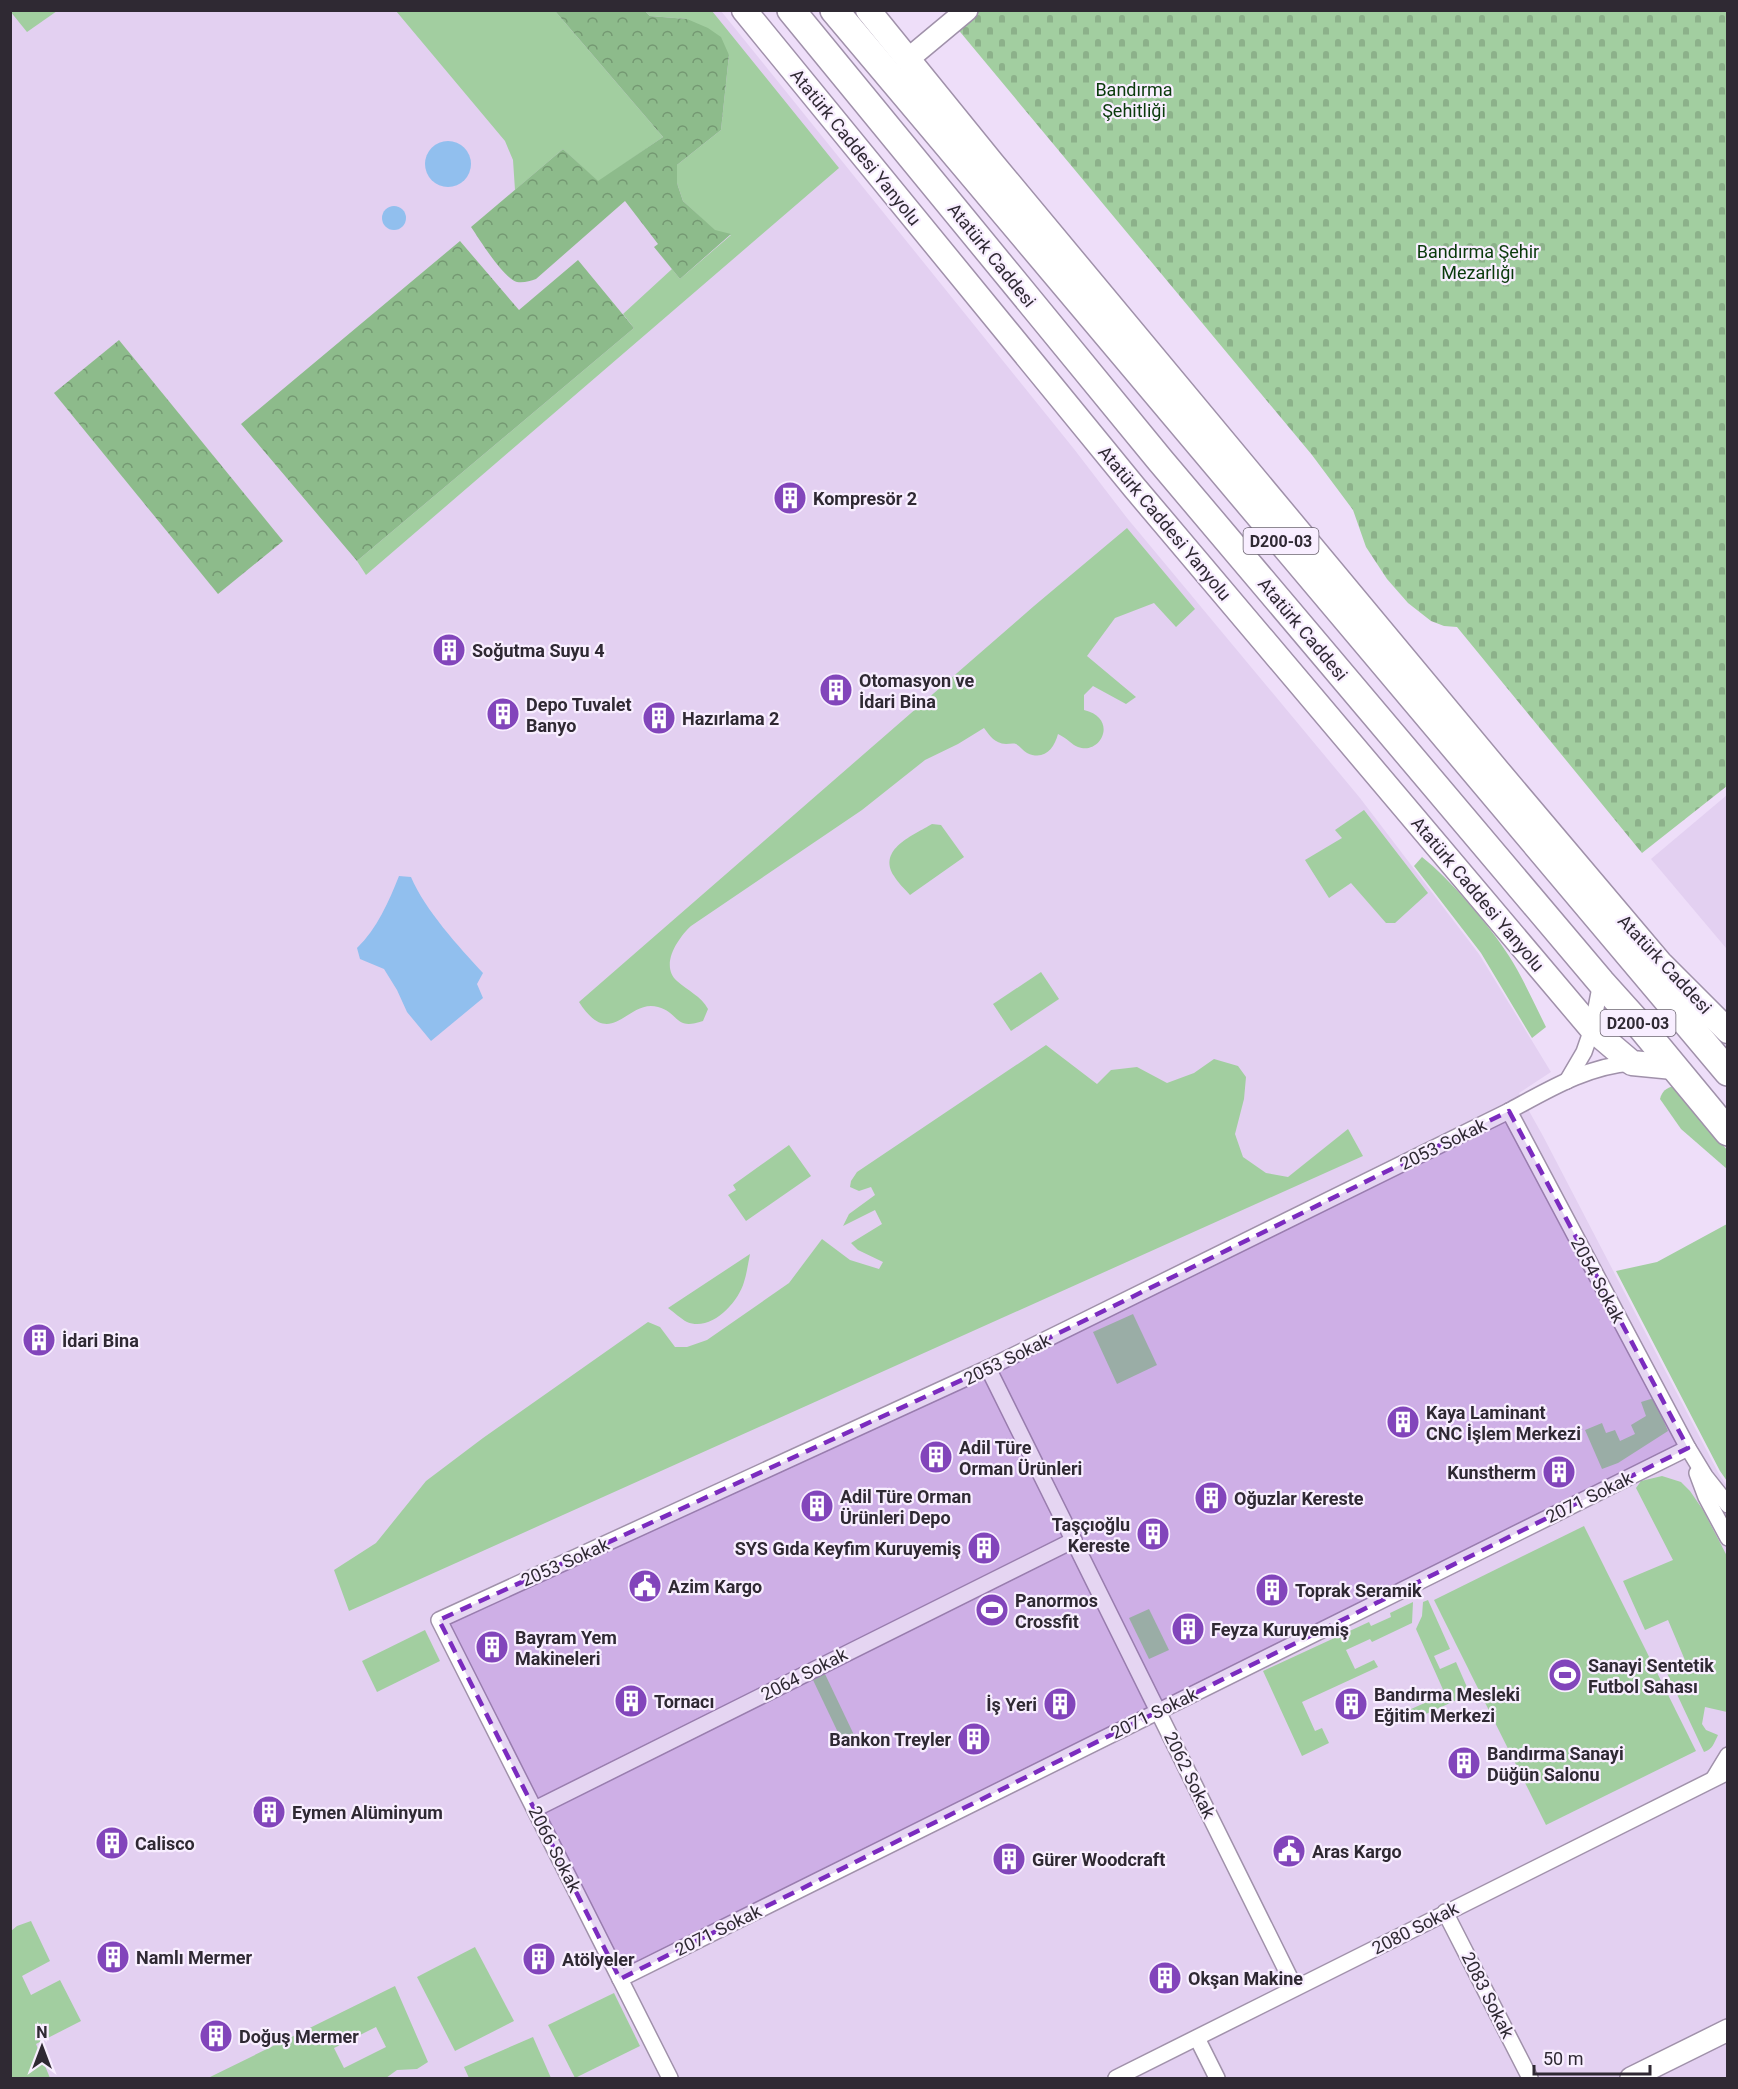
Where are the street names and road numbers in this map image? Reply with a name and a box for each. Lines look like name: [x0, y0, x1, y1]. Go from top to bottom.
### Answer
street label: Atatürk Caddesi Yanyolu: [786, 65, 926, 229]
street label: Atatürk Caddesi: [944, 199, 1040, 311]
street label: Atatürk Caddesi Yanyolu: [1094, 442, 1236, 604]
road number: D200-03: [1244, 528, 1318, 554]
street label: Atatürk Caddesi: [1254, 573, 1352, 685]
street label: Atatürk Caddesi Yanyolu: [1407, 813, 1549, 975]
street label: Atatürk Caddesi: [1614, 910, 1716, 1018]
road number: D200-03: [1600, 1010, 1676, 1036]
street label: 2053 Sokak: [1396, 1114, 1491, 1174]
street label: 2054 Sokak: [1567, 1234, 1630, 1327]
street label: 2053 Sokak: [960, 1329, 1055, 1389]
street label: 2071 Sokak: [1542, 1467, 1637, 1527]
street label: 2053 Sokak: [518, 1533, 613, 1591]
street label: 2064 Sokak: [757, 1643, 851, 1705]
street label: 2071 Sokak: [1107, 1683, 1202, 1743]
street label: 2062 Sokak: [1160, 1728, 1220, 1823]
street label: 2066 Sokak: [524, 1802, 586, 1896]
street label: 2080 Sokak: [1368, 1897, 1462, 1959]
street label: 2071 Sokak: [671, 1900, 766, 1960]
street label: 2083 Sokak: [1457, 1948, 1519, 2042]

